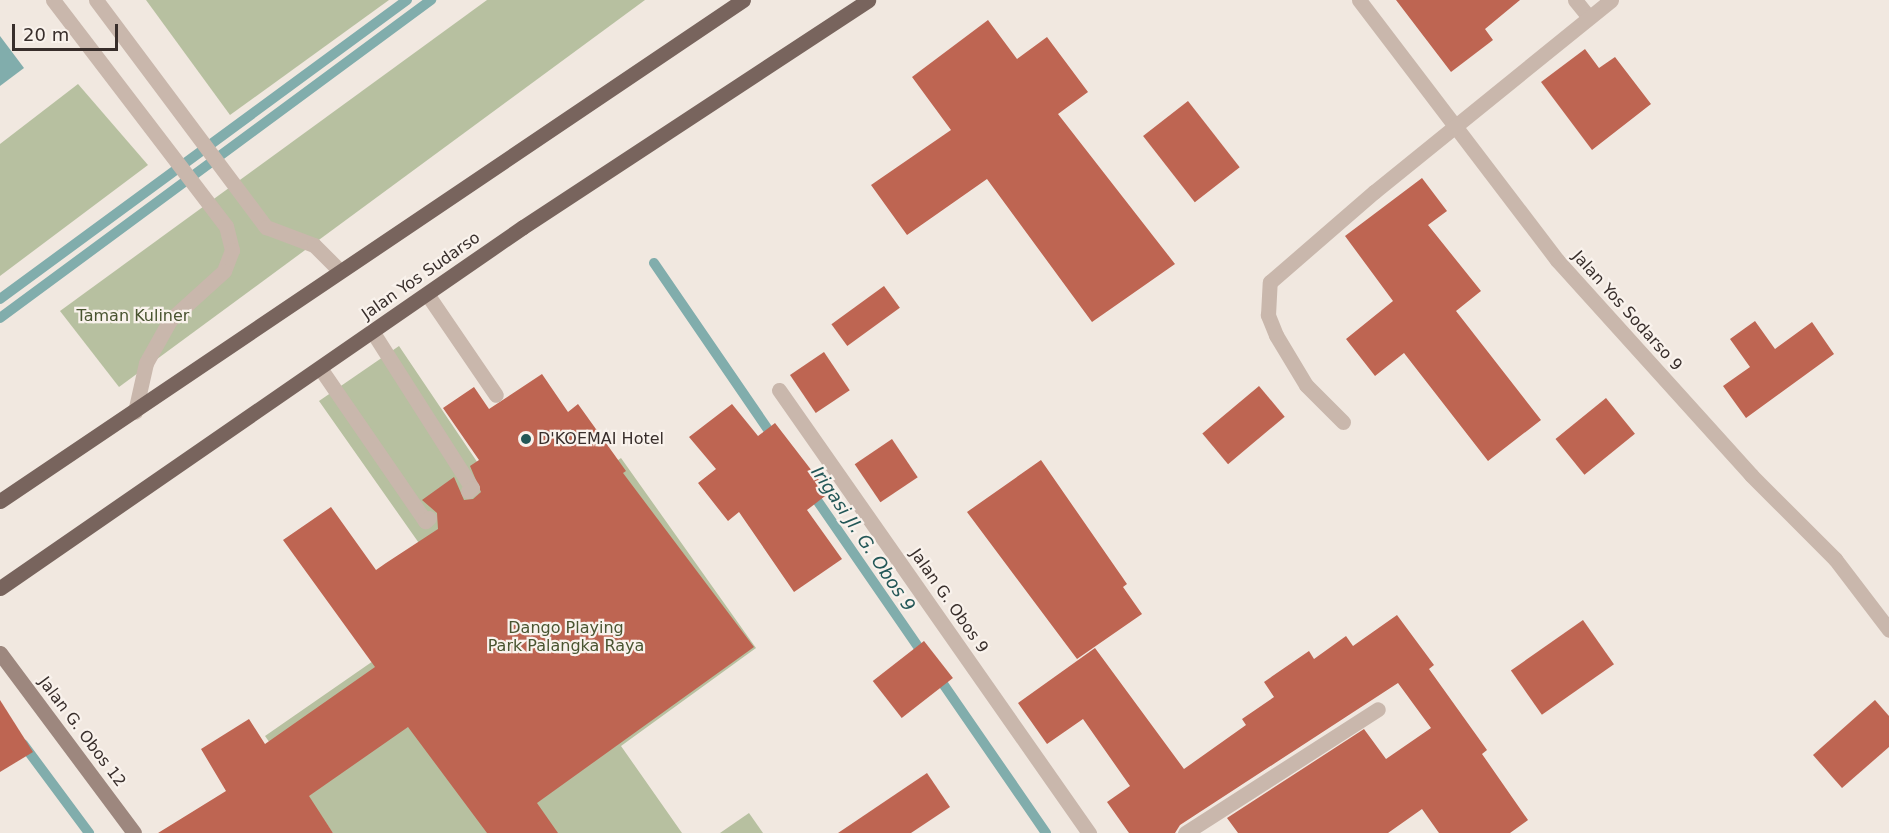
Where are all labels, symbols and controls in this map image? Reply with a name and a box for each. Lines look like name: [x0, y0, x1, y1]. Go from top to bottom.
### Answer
scale bar: [15, 12, 122, 50]
text: 20 m: [23, 24, 69, 45]
street label: Jalan Yos Sudarso: [358, 228, 484, 324]
street label: Jalan Yos Sodarso 9: [1568, 247, 1686, 375]
park label: Taman Kuliner: [77, 306, 189, 326]
place label: D'KOEMAI Hotel: [538, 429, 664, 449]
marker: D'KOEMAI Hotel: [519, 432, 533, 446]
water label: Irigasi Jl. G. Obos 9: [806, 462, 920, 616]
street label: Jalan G. Obos 9: [906, 545, 992, 657]
park label: Dango Playing Park Palangka Raya: [488, 618, 644, 656]
street label: Jalan G. Obos 12: [34, 673, 130, 791]

